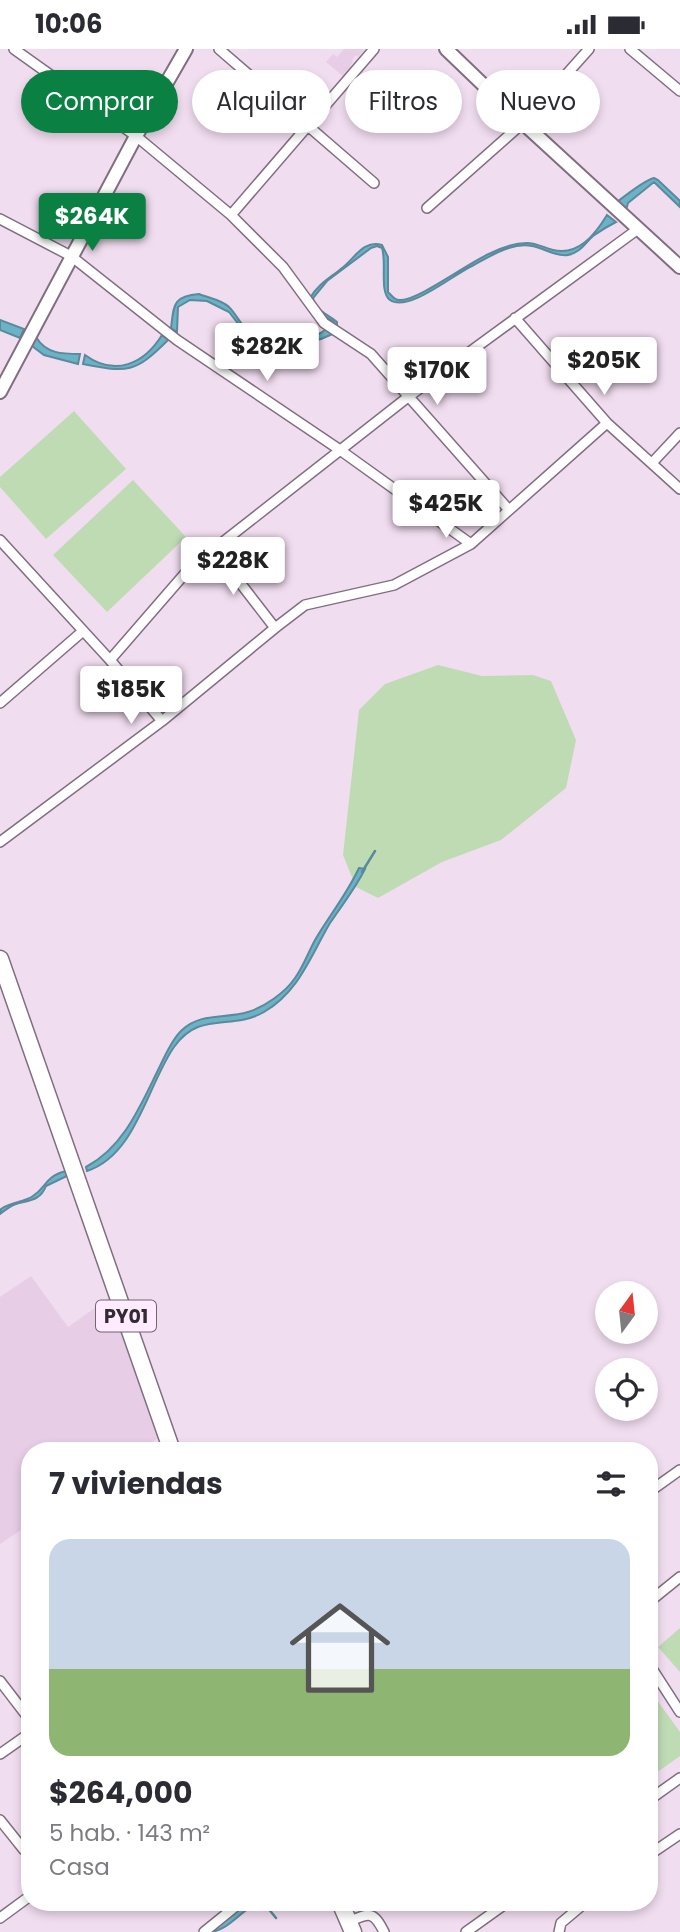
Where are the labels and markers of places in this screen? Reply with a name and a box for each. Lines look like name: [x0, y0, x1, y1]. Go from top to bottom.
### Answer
pin: $264K: [43, 193, 141, 253]
pin: $282K: [218, 323, 316, 383]
pin: $205K: [555, 337, 653, 397]
pin: $170K: [388, 347, 486, 407]
pin: $425K: [397, 481, 495, 540]
pin: $228K: [184, 538, 282, 597]
pin: $185K: [82, 667, 180, 726]

